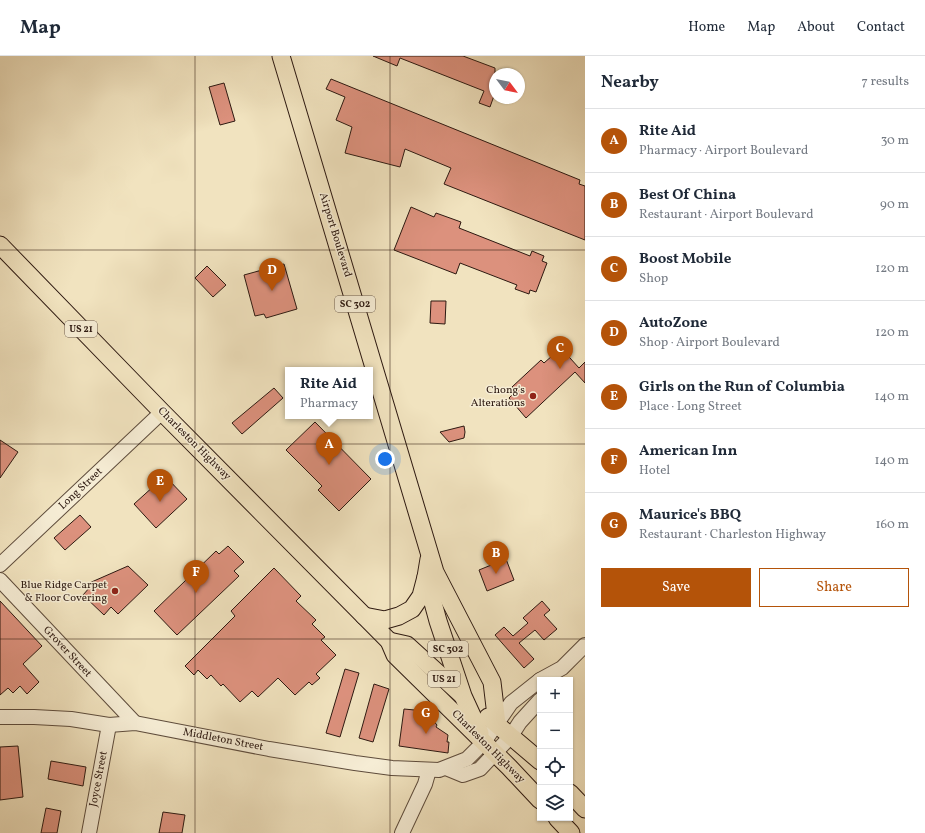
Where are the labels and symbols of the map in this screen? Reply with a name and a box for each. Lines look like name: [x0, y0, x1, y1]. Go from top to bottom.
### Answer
north arrow: [489, 68, 525, 104]
street label: Airport Boulevard: [315, 191, 355, 279]
pin: D: [259, 258, 285, 291]
road number: SC 302: [335, 296, 375, 312]
road number: US 21: [65, 321, 97, 337]
pin: C: [547, 336, 573, 369]
place label: Chong's Alterations: [471, 383, 525, 411]
marker: Chong's Alterations: [528, 391, 538, 401]
street label: Charleston Highway: [154, 404, 234, 484]
pin: A: [316, 432, 342, 465]
your location: [375, 449, 395, 469]
street label: Long Street: [56, 465, 106, 513]
pin: E: [147, 469, 173, 502]
pin: B: [483, 541, 509, 574]
pin: F: [183, 560, 209, 593]
place label: Blue Ridge Carpet & Floor Covering: [21, 578, 107, 606]
marker: Blue Ridge Carpet & Floor Covering: [110, 586, 120, 596]
street label: Grover Street: [39, 623, 95, 681]
road number: SC 302: [428, 641, 468, 657]
road number: US 21: [428, 671, 460, 687]
pin: G: [413, 701, 439, 734]
street label: Charleston Highway: [448, 707, 528, 787]
street label: Middleton Street: [181, 725, 265, 755]
street label: Joyce Street: [86, 750, 112, 808]

